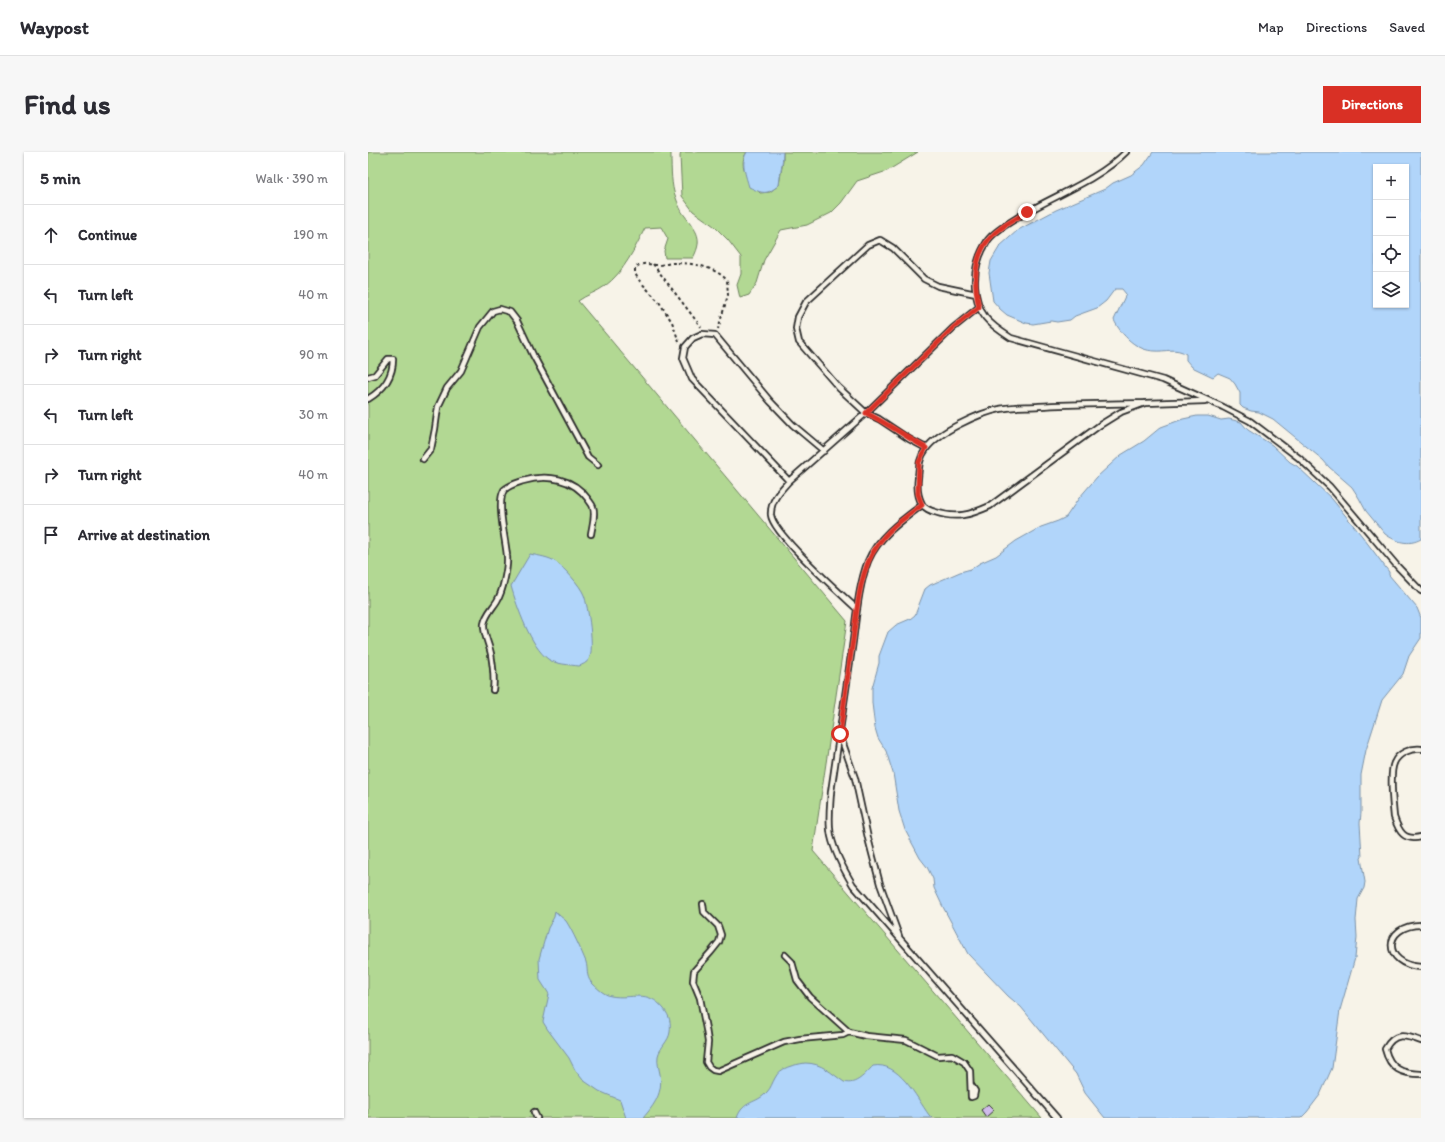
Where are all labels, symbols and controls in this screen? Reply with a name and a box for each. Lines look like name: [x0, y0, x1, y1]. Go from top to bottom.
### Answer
text: Waypost: [20, 16, 89, 39]
text: Map: [1258, 19, 1284, 36]
text: Directions: [1306, 19, 1367, 36]
text: Saved: [1389, 19, 1425, 36]
button: Directions: [1323, 86, 1421, 123]
text: Find us: [24, 87, 111, 121]
map controls: [1373, 164, 1409, 308]
button: +: [1373, 164, 1409, 200]
text: 5 min: [40, 168, 80, 188]
text: Walk · 390 m: [256, 171, 328, 186]
button: −: [1373, 200, 1409, 236]
route end: [1018, 203, 1036, 221]
icon: ahead: [40, 224, 62, 246]
text: Continue: [78, 226, 137, 244]
text: 190 m: [293, 227, 328, 242]
button: locate: [1373, 236, 1409, 272]
button: layers: [1373, 272, 1409, 308]
icon: left: [40, 284, 62, 306]
text: Turn left: [78, 286, 133, 304]
text: 40 m: [298, 287, 328, 302]
icon: right: [40, 344, 62, 366]
text: Turn right: [78, 346, 142, 364]
text: 90 m: [299, 347, 328, 362]
icon: left: [40, 404, 62, 426]
text: Turn left: [78, 406, 133, 424]
text: 30 m: [299, 407, 328, 422]
icon: right: [40, 464, 62, 486]
text: Turn right: [78, 466, 142, 484]
text: 40 m: [298, 467, 328, 482]
icon: arrive: [40, 524, 62, 546]
text: Arrive at destination: [78, 526, 210, 544]
route start: [831, 725, 849, 743]

